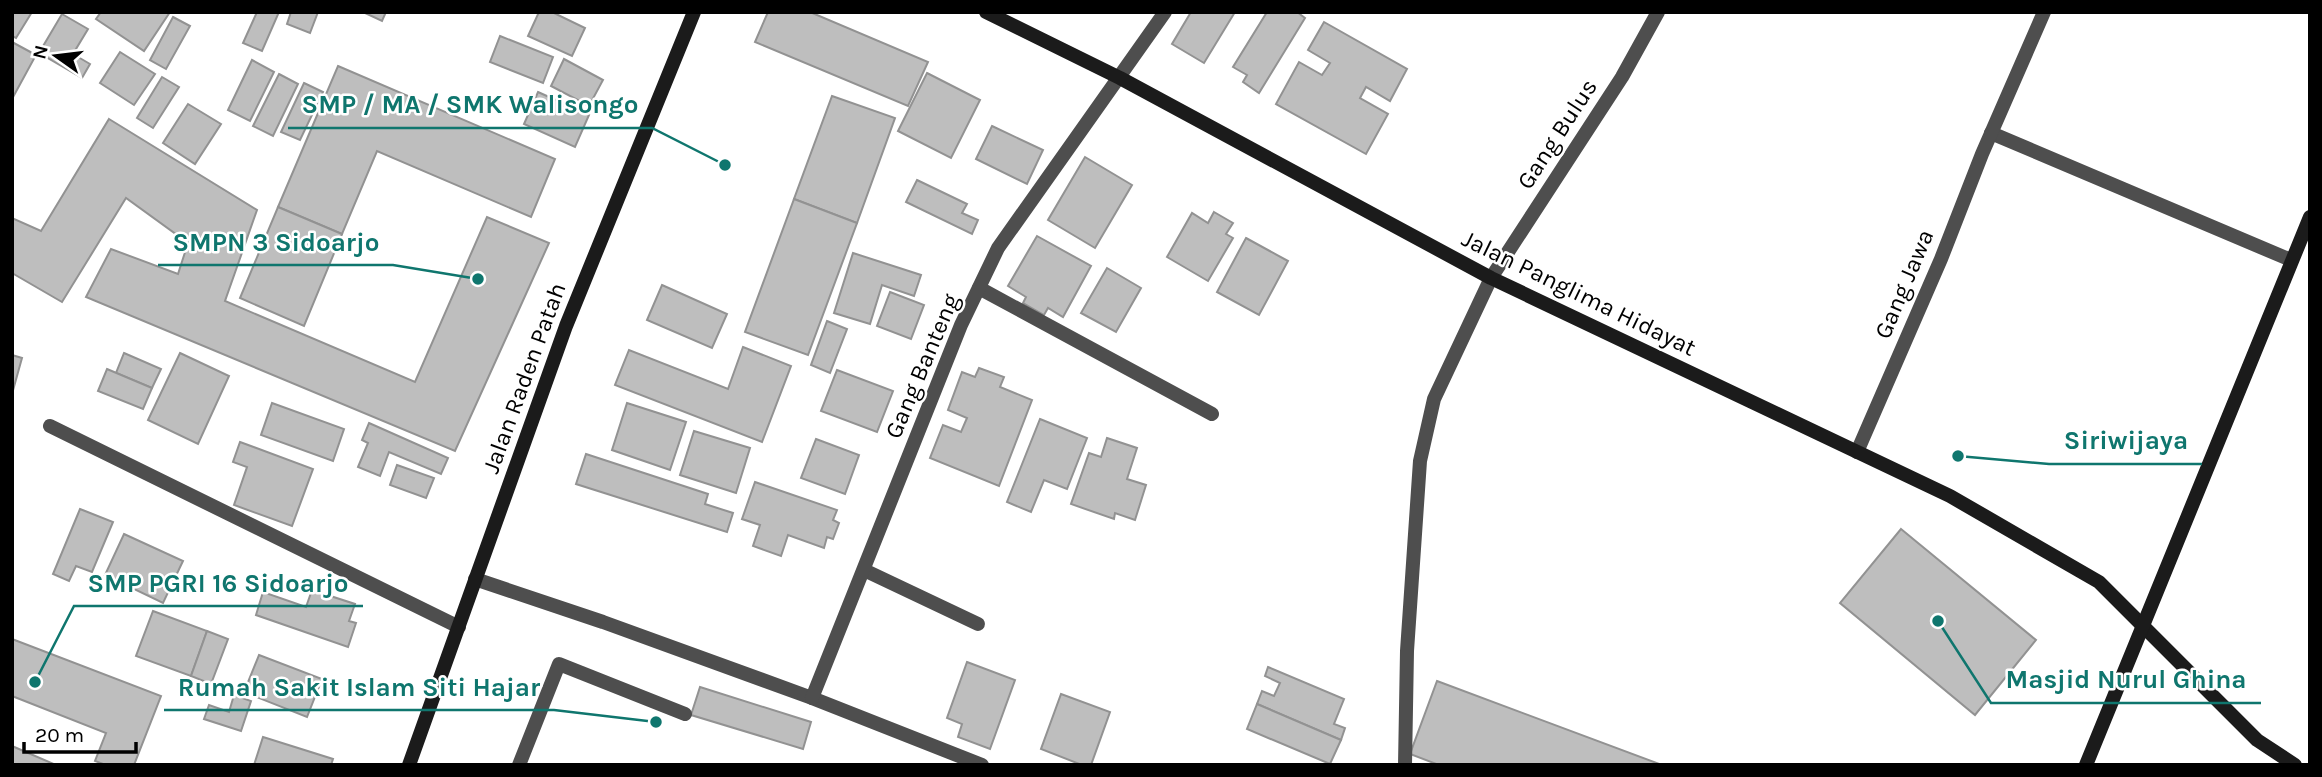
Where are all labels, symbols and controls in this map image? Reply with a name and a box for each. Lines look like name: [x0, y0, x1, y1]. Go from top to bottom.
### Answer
north arrow: [21, 21, 91, 91]
text: N: [28, 43, 53, 61]
street label: Gang Bulus: [1511, 74, 1603, 194]
callout: SMP / MA / SMK Walisongo: [288, 81, 652, 128]
text: SMP / MA / SMK Walisongo: [302, 89, 638, 120]
callout: SMPN 3 Sidoarjo: [158, 218, 393, 265]
street label: Jalan Panglima Hidayat: [1457, 224, 1701, 362]
street label: Gang Jawa: [1868, 225, 1940, 343]
text: SMPN 3 Sidoarjo: [173, 227, 380, 258]
street label: Jalan Raden Patah: [476, 279, 572, 477]
street label: Gang Banteng: [879, 289, 965, 443]
callout: Siriwijaya: [2049, 417, 2202, 464]
text: Siriwijaya: [2064, 425, 2188, 456]
callout: SMP PGRI 16 Sidoarjo: [74, 559, 363, 606]
text: SMP PGRI 16 Sidoarjo: [87, 568, 349, 599]
callout: Masjid Nurul Ghina: [1991, 656, 2261, 703]
callout: Rumah Sakit Islam Siti Hajar: [164, 663, 554, 710]
text: Masjid Nurul Ghina: [2005, 664, 2247, 695]
text: Rumah Sakit Islam Siti Hajar: [178, 672, 541, 703]
scale bar: [24, 710, 136, 754]
text: 20 m: [35, 723, 84, 747]

